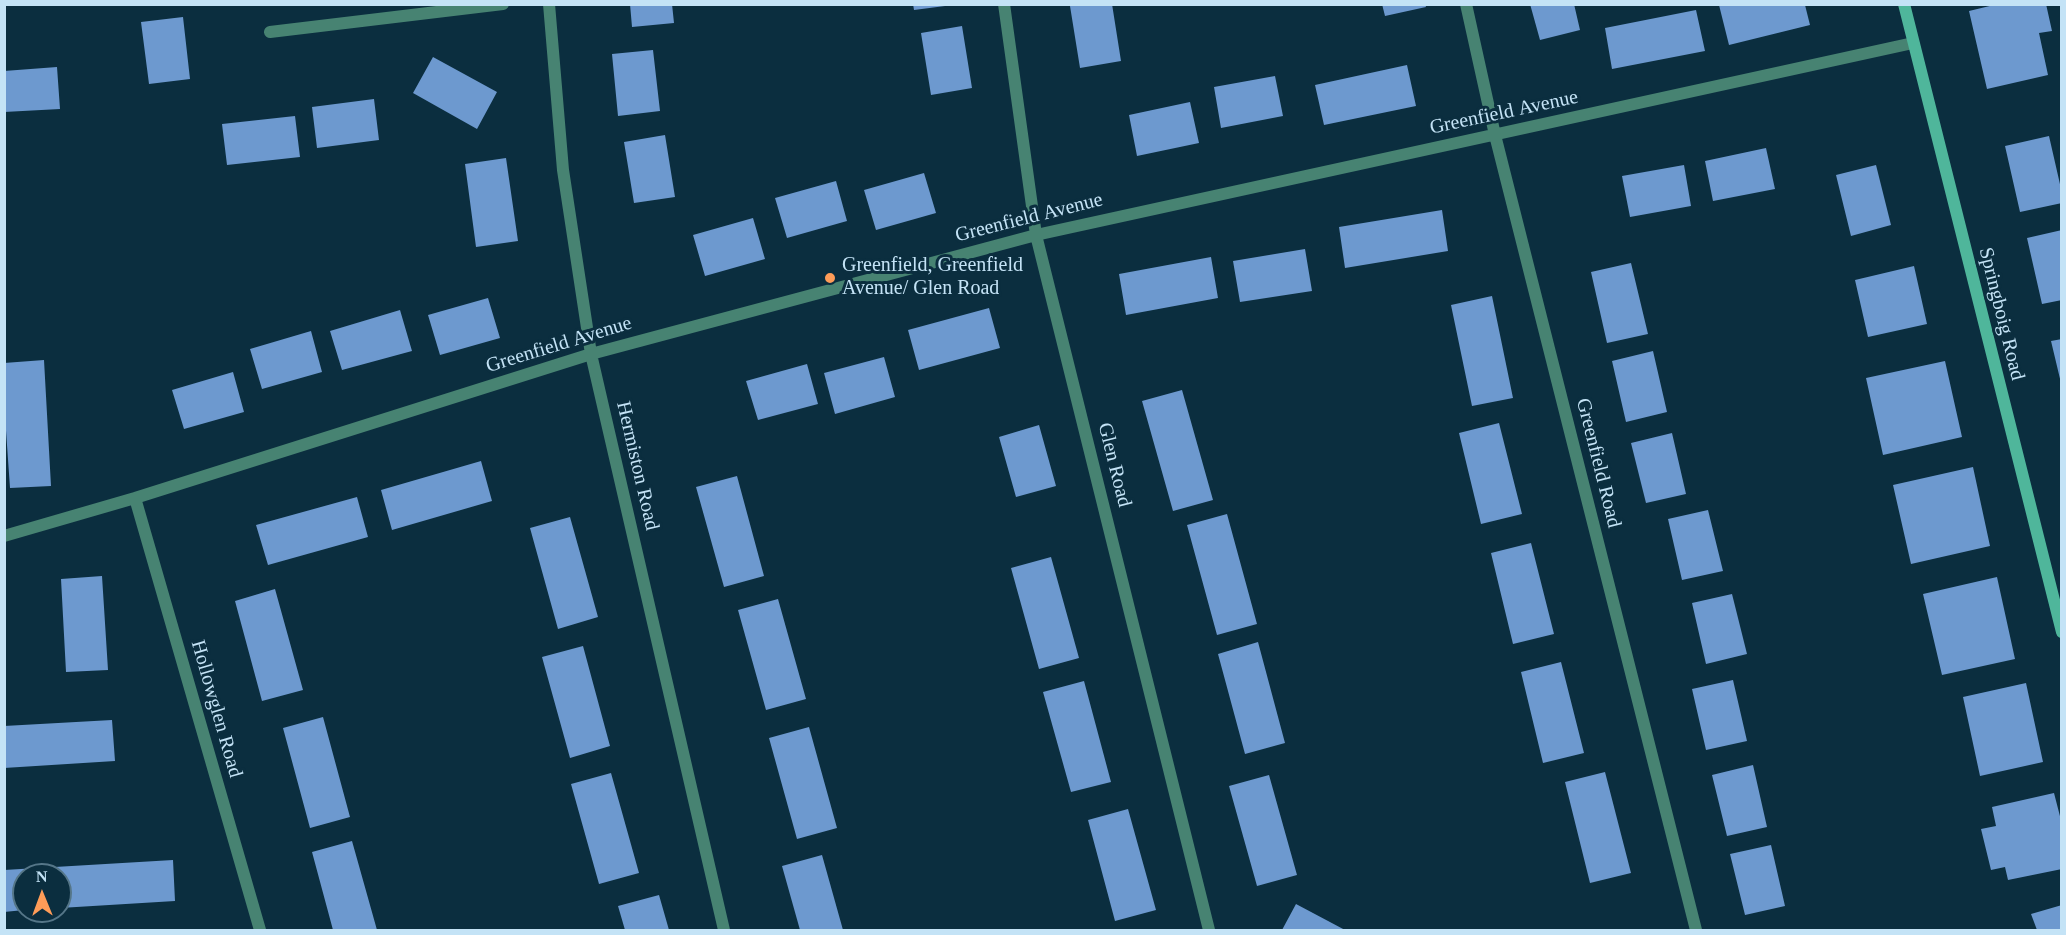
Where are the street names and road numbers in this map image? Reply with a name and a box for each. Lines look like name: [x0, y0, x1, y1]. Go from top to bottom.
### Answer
street label: Greenfield Avenue: [1428, 86, 1580, 140]
street label: Greenfield Avenue: [953, 188, 1105, 248]
street label: Springboig Road: [1973, 245, 2029, 383]
street label: Greenfield Avenue: [483, 311, 635, 379]
street label: Greenfield Road: [1570, 396, 1626, 530]
street label: Hermiston Road: [611, 399, 663, 533]
street label: Glen Road: [1092, 420, 1136, 510]
street label: Hollowglen Road: [185, 638, 247, 780]

